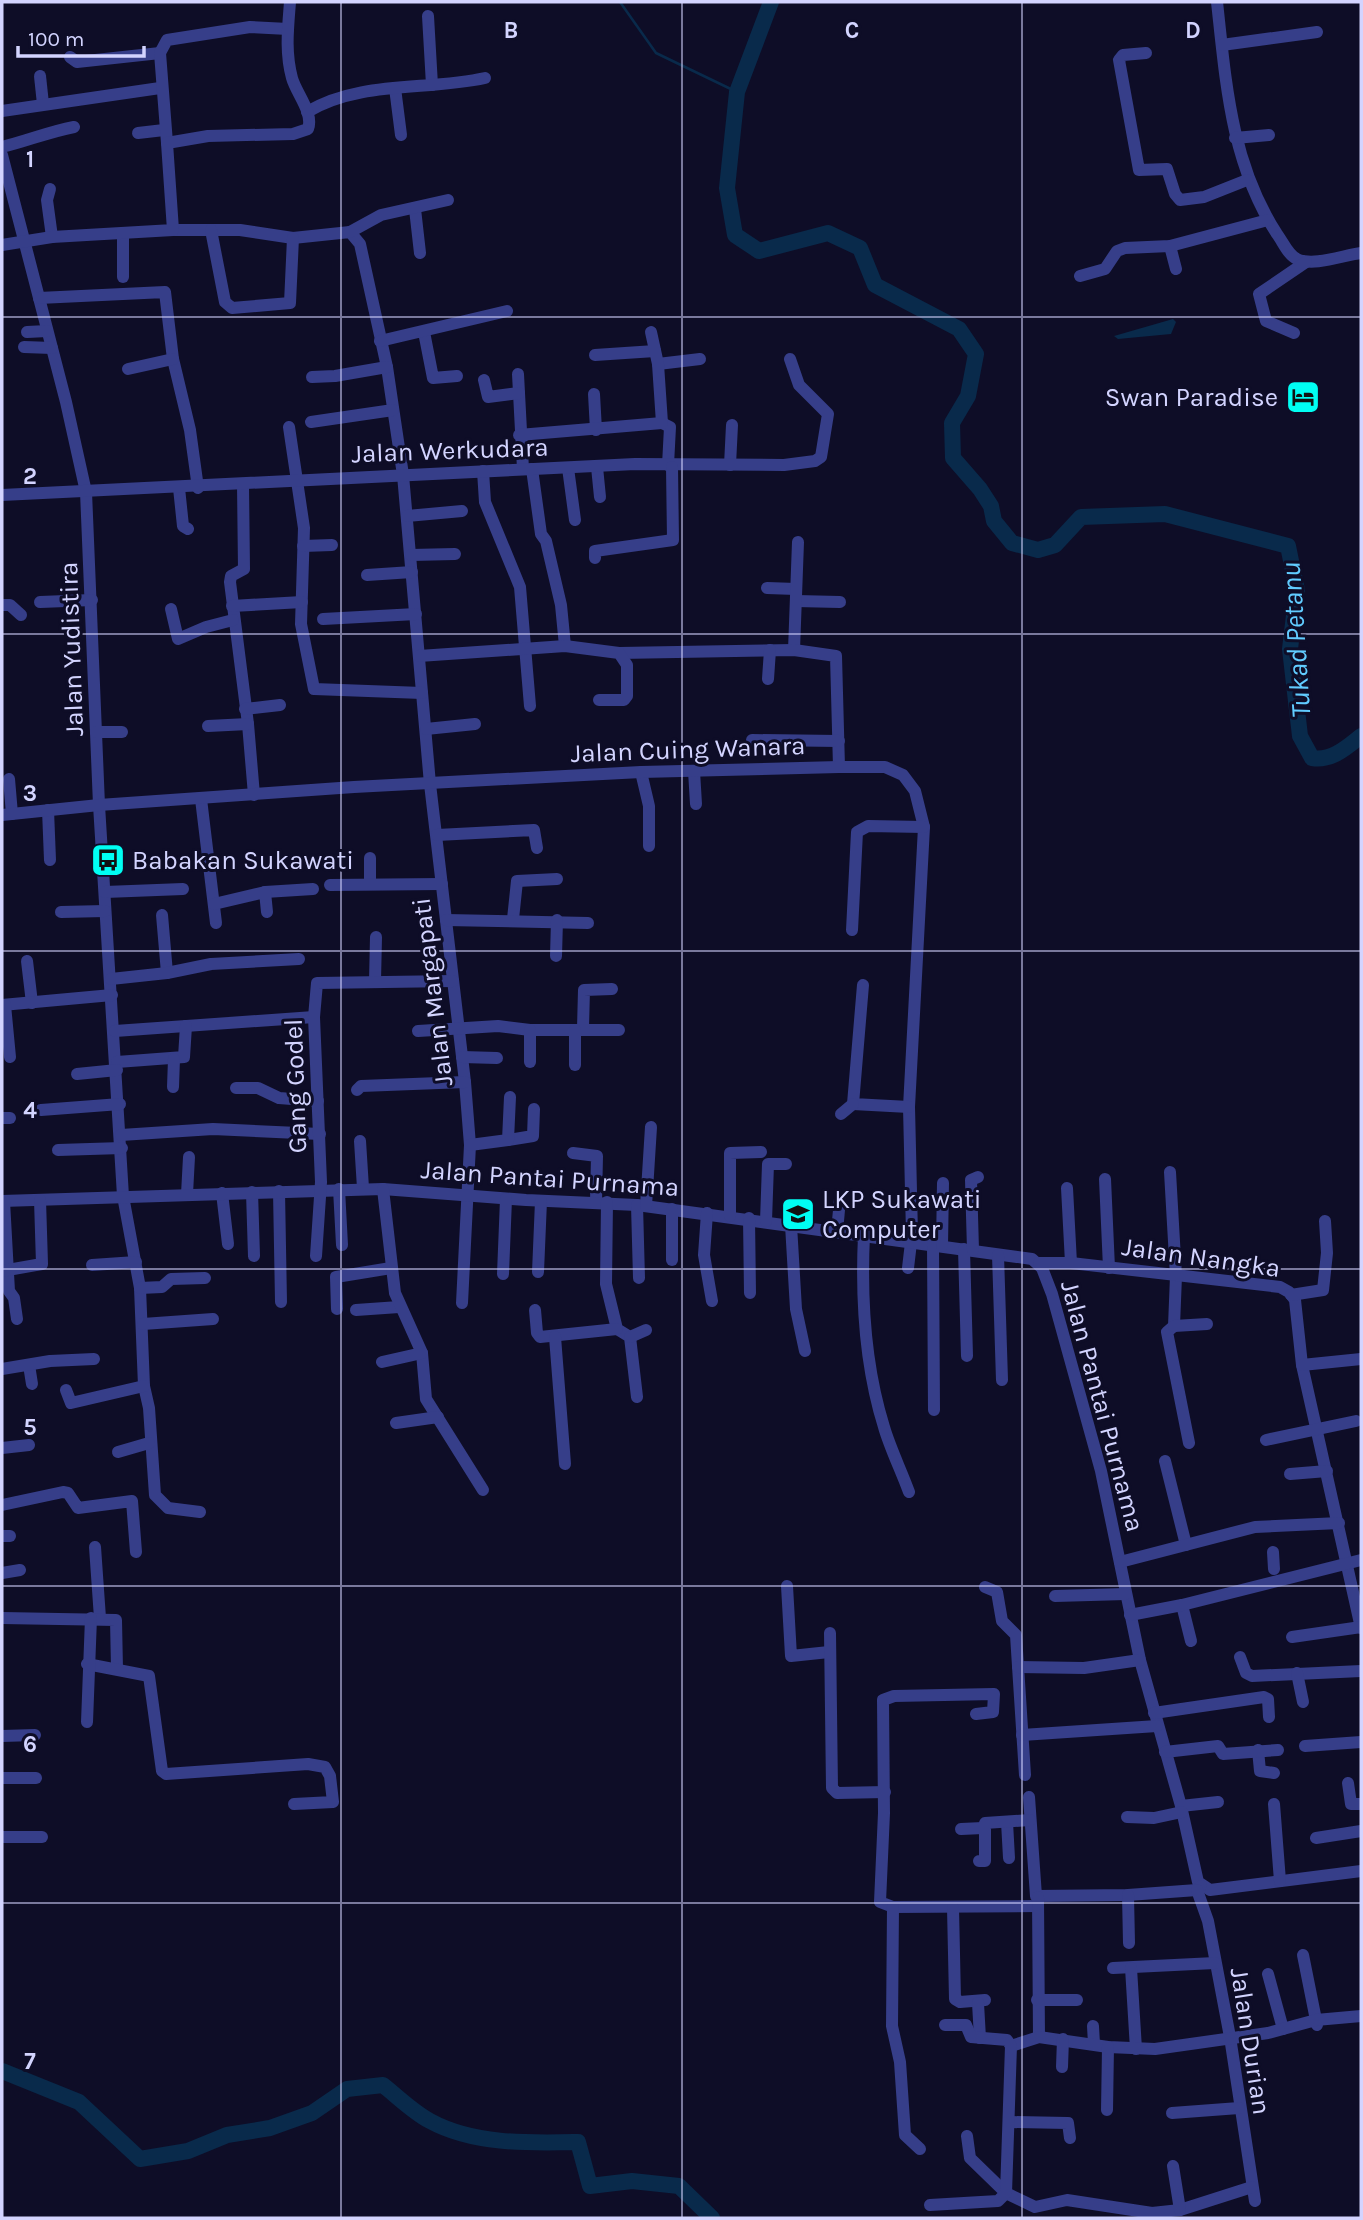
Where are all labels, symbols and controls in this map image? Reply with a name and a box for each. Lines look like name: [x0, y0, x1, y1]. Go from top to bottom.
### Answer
scale bar: [18, 14, 144, 58]
text: B: [504, 17, 518, 44]
text: C: [845, 17, 859, 44]
text: D: [1185, 17, 1201, 44]
text: 100 m: [28, 27, 85, 51]
text: 1: [26, 146, 34, 173]
hotel icon: Swan Paradise: [1284, 378, 1322, 416]
place label: Swan Paradise: [1105, 382, 1278, 413]
street label: Jalan Werkudara: [351, 432, 549, 469]
text: 2: [23, 463, 37, 490]
street label: Jalan Yudistira: [53, 561, 90, 737]
water label: Tukad Petanu: [1274, 561, 1317, 719]
street label: Jalan Cuing Wanara: [570, 730, 806, 769]
text: 3: [23, 780, 37, 807]
bus stop icon: Babakan Sukawati: [89, 841, 127, 879]
place label: Babakan Sukawati: [132, 845, 354, 876]
street label: Jalan Margapati: [406, 896, 459, 1088]
street label: Gang Godel: [278, 1018, 313, 1154]
text: 4: [23, 1097, 37, 1124]
street label: Jalan Pantai Purnama: [420, 1154, 680, 1203]
place label: LKP Sukawati Computer: [822, 1184, 982, 1245]
school or university icon: LKP Sukawati Computer: [779, 1195, 817, 1233]
street label: Jalan Nangka: [1120, 1231, 1282, 1284]
street label: Jalan Pantai Purnama: [1054, 1277, 1151, 1535]
text: 5: [23, 1414, 37, 1441]
text: 6: [23, 1731, 37, 1758]
street label: Jalan Durian: [1224, 1965, 1277, 2117]
text: 7: [24, 2048, 36, 2075]

